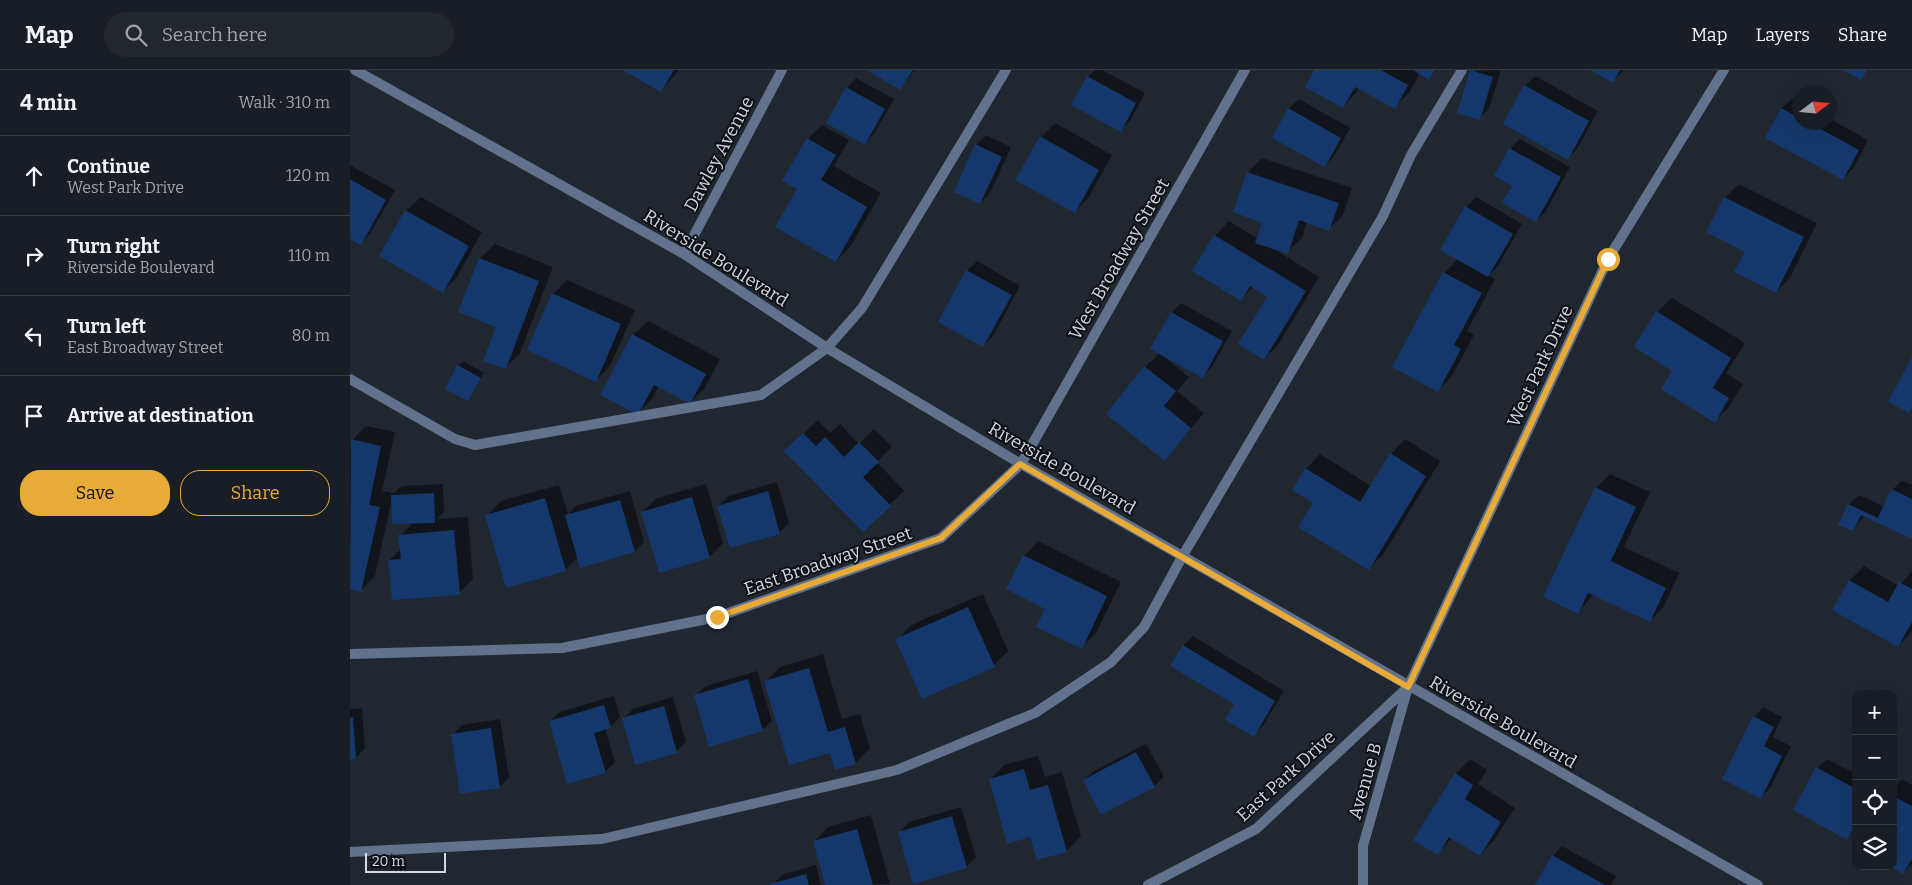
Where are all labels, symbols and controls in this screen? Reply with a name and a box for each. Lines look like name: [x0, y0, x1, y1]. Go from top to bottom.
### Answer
search box: [104, 12, 454, 57]
text: Map: [25, 21, 74, 49]
icon: search: [122, 21, 150, 49]
text: Search here: [162, 23, 267, 46]
text: Map: [1691, 24, 1727, 46]
text: Layers: [1755, 24, 1810, 46]
text: Share: [1838, 24, 1887, 46]
north arrow: [1792, 85, 1837, 130]
text: 4 min: [20, 90, 77, 116]
text: Walk · 310 m: [238, 93, 330, 112]
street label: Dawley Avenue: [679, 93, 759, 215]
text: Continue: [67, 155, 150, 178]
icon: ahead: [20, 162, 48, 190]
text: 120 m: [286, 166, 330, 185]
street label: West Broadway Street: [1064, 174, 1174, 343]
text: West Park Drive: [67, 178, 184, 197]
street label: Riverside Boulevard: [640, 205, 793, 312]
text: Turn right: [67, 235, 160, 258]
icon: right: [20, 242, 48, 270]
text: 110 m: [288, 246, 330, 265]
route start: [1597, 248, 1620, 271]
text: Riverside Boulevard: [67, 258, 215, 277]
street label: West Park Drive: [1502, 302, 1578, 430]
text: Turn left: [67, 315, 146, 338]
icon: left: [20, 322, 48, 350]
text: 80 m: [292, 326, 330, 345]
text: East Broadway Street: [67, 338, 223, 357]
icon: arrive: [20, 402, 48, 430]
text: Arrive at destination: [67, 404, 254, 427]
street label: Riverside Boulevard: [985, 417, 1140, 519]
button: Save: [20, 470, 170, 516]
button: Share: [180, 470, 330, 516]
street label: East Broadway Street: [741, 522, 915, 600]
route end: [706, 606, 729, 629]
street label: Riverside Boulevard: [1426, 671, 1581, 773]
map controls: [1852, 690, 1897, 870]
button: +: [1852, 690, 1897, 735]
street label: East Park Drive: [1232, 726, 1340, 826]
button: −: [1852, 735, 1897, 780]
street label: Avenue B: [1344, 740, 1386, 822]
button: locate: [1852, 780, 1897, 825]
button: layers: [1852, 825, 1897, 870]
scale bar: [365, 850, 446, 873]
text: 20 m: [372, 853, 405, 870]

